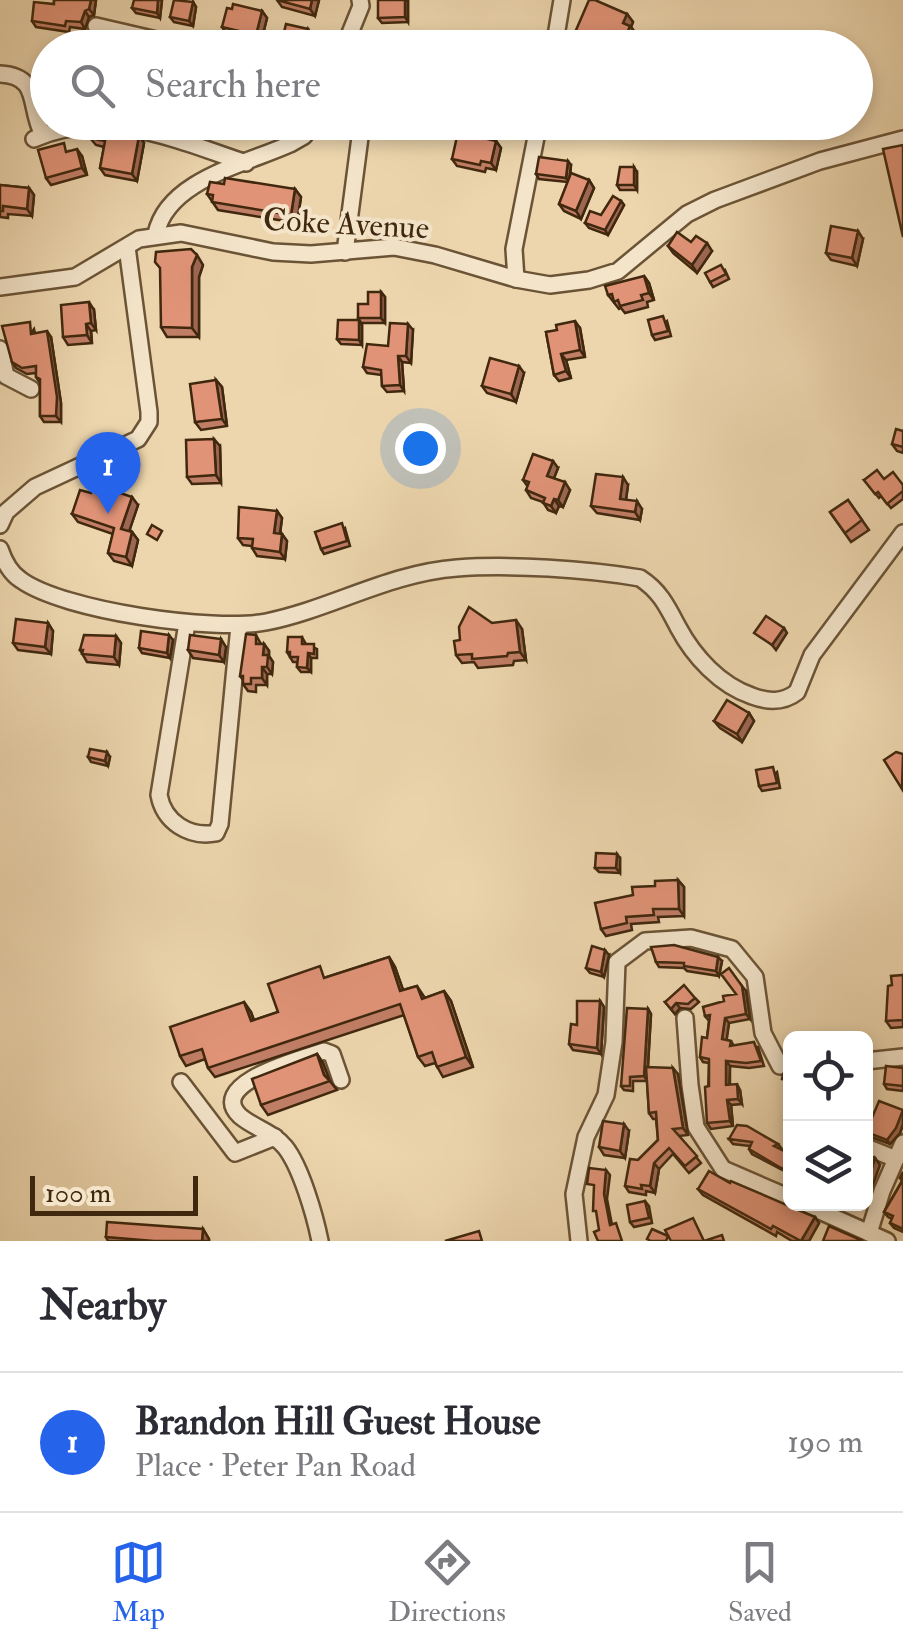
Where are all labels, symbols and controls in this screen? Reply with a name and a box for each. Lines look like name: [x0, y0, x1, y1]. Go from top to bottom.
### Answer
search box: [30, 30, 873, 140]
icon: search: [65, 58, 120, 113]
text: Search here: [145, 61, 321, 109]
street label: Coke Avenue: [262, 200, 430, 248]
your location: [395, 423, 446, 474]
pin: 1: [76, 432, 140, 514]
map controls: [783, 1031, 873, 1211]
button: locate: [783, 1031, 873, 1121]
button: layers: [783, 1121, 873, 1211]
scale bar: [30, 1171, 198, 1216]
text: 100 m: [45, 1176, 111, 1211]
text: Nearby: [40, 1280, 166, 1332]
text: Brandon Hill Guest House: [135, 1398, 541, 1446]
text: 1: [67, 1422, 78, 1462]
text: 190 m: [787, 1422, 863, 1462]
text: Place · Peter Pan Road: [135, 1446, 416, 1486]
tab: Map: [111, 1535, 166, 1630]
tab: Directions: [388, 1535, 506, 1630]
tab: Saved: [728, 1535, 792, 1630]

